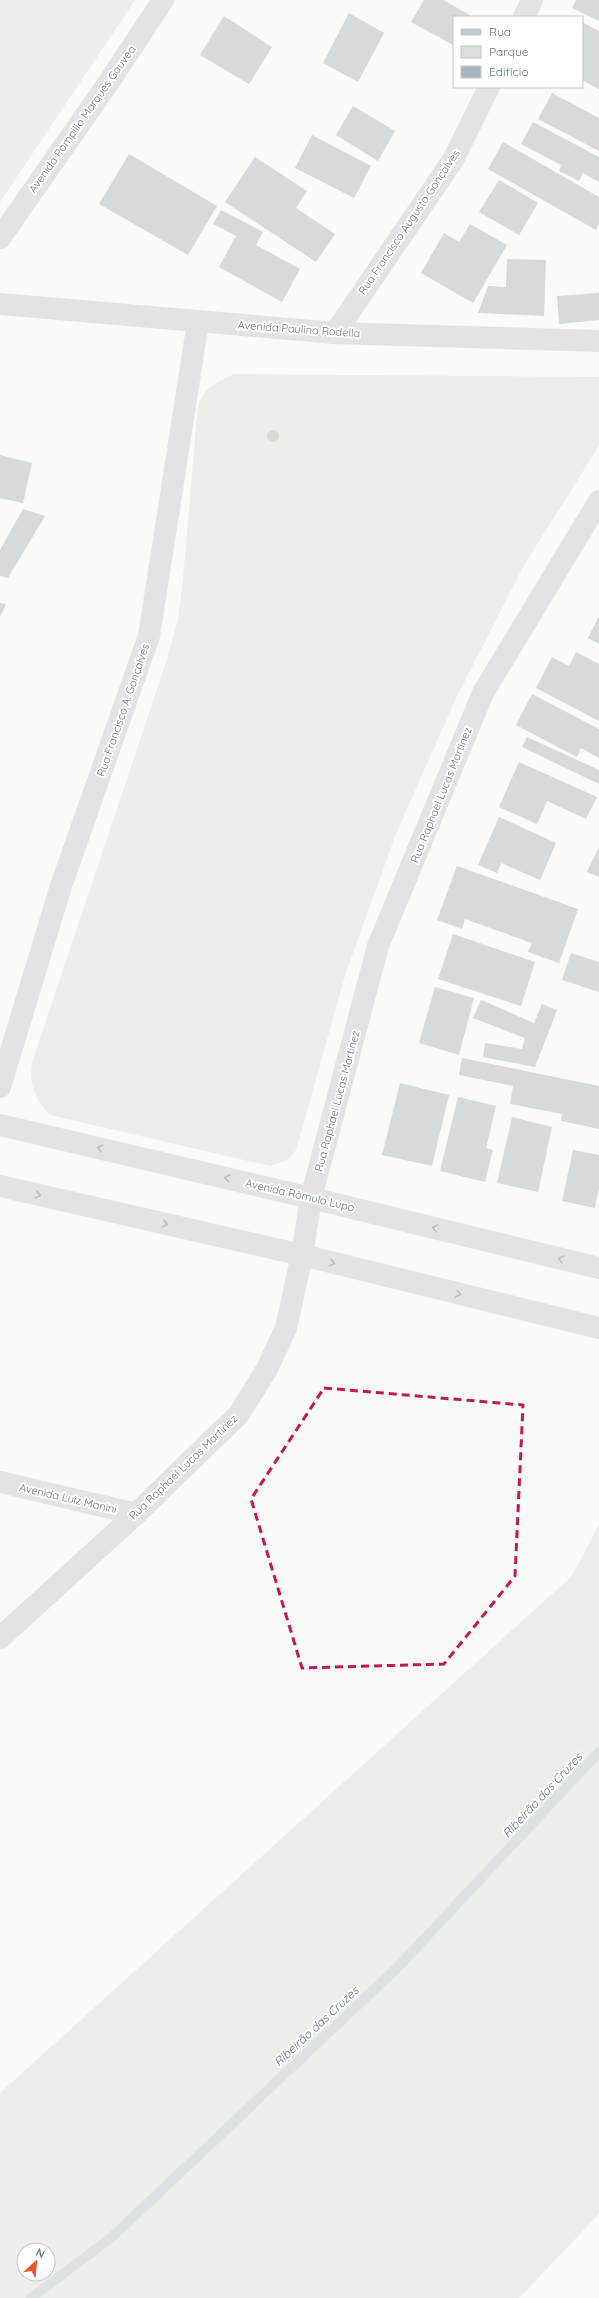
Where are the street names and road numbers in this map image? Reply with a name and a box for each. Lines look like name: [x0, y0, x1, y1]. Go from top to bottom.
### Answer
street label: Avenida Pompilio Marques Gouvea: [26, 43, 138, 195]
street label: Rua Francisco Augusto Gonçalves: [355, 147, 463, 297]
street label: Avenida Paulino Rodella: [237, 318, 361, 340]
street label: Rua Francisco A. Gonçalves: [94, 642, 152, 778]
street label: Rua Raphael Lucas Martinez: [407, 725, 475, 865]
street label: Rua Raphael Lucas Martinez: [311, 1029, 363, 1173]
street label: Avenida Rômulo Lupo: [244, 1176, 356, 1214]
street label: Rua Raphael Lucas Martinez: [126, 1412, 240, 1522]
street label: Avenida Luiz Manini: [18, 1480, 118, 1516]

